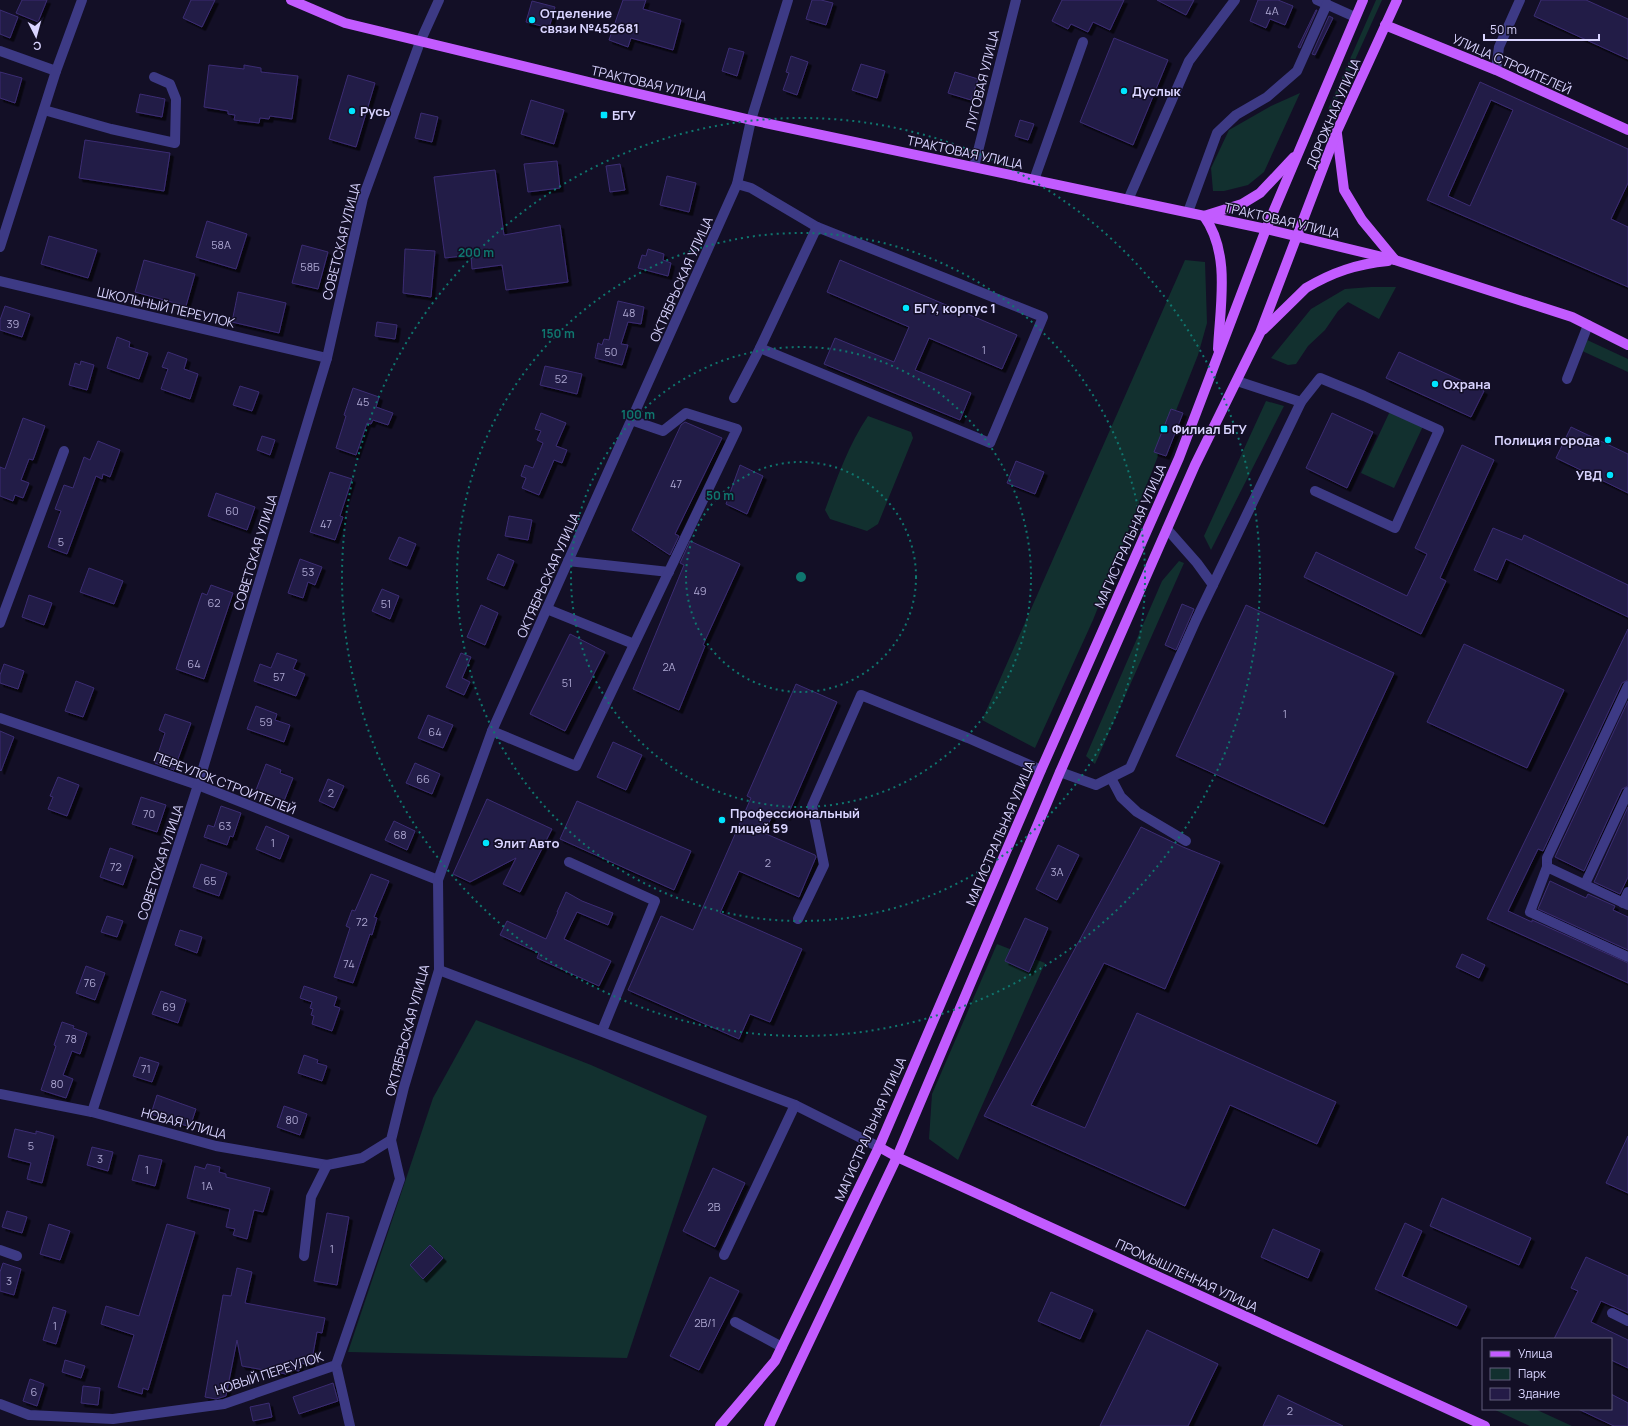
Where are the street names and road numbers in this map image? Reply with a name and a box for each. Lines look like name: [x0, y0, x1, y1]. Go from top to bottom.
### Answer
street label: ЛУГОВАЯ УЛИЦА: [961, 28, 1003, 132]
street label: УЛИЦА СТРОИТЕЛЕЙ: [1449, 30, 1575, 98]
street label: ДОРОЖНАЯ УЛИЦА: [1302, 55, 1364, 171]
street label: ТРАКТОВАЯ УЛИЦА: [589, 61, 709, 105]
street label: ТРАКТОВАЯ УЛИЦА: [905, 131, 1025, 173]
street label: СОВЕТСКАЯ УЛИЦА: [318, 180, 364, 302]
street label: ТРАКТОВАЯ УЛИЦА: [1222, 198, 1342, 242]
street label: ОКТЯБРЬСКАЯ УЛИЦА: [645, 213, 717, 345]
street label: ШКОЛЬНЫЙ ПЕРЕУЛОК: [95, 282, 237, 332]
street label: МАГИСТРАЛЬНАЯ УЛИЦА: [1090, 461, 1170, 611]
street label: СОВЕТСКАЯ УЛИЦА: [229, 492, 281, 612]
street label: ОКТЯБРЬСКАЯ УЛИЦА: [512, 509, 584, 641]
street label: ПЕРЕУЛОК СТРОИТЕЛЕЙ: [151, 748, 299, 818]
street label: МАГИСТРАЛЬНАЯ УЛИЦА: [961, 758, 1039, 908]
street label: СОВЕТСКАЯ УЛИЦА: [133, 802, 187, 922]
street label: ОКТЯБРЬСКАЯ УЛИЦА: [381, 962, 433, 1098]
street label: МАГИСТРАЛЬНАЯ УЛИЦА: [830, 1054, 910, 1204]
street label: НОВАЯ УЛИЦА: [139, 1103, 229, 1143]
street label: ПРОМЫШЛЕННАЯ УЛИЦА: [1113, 1234, 1261, 1316]
street label: НОВЫЙ ПЕРЕУЛОК: [212, 1347, 326, 1399]

